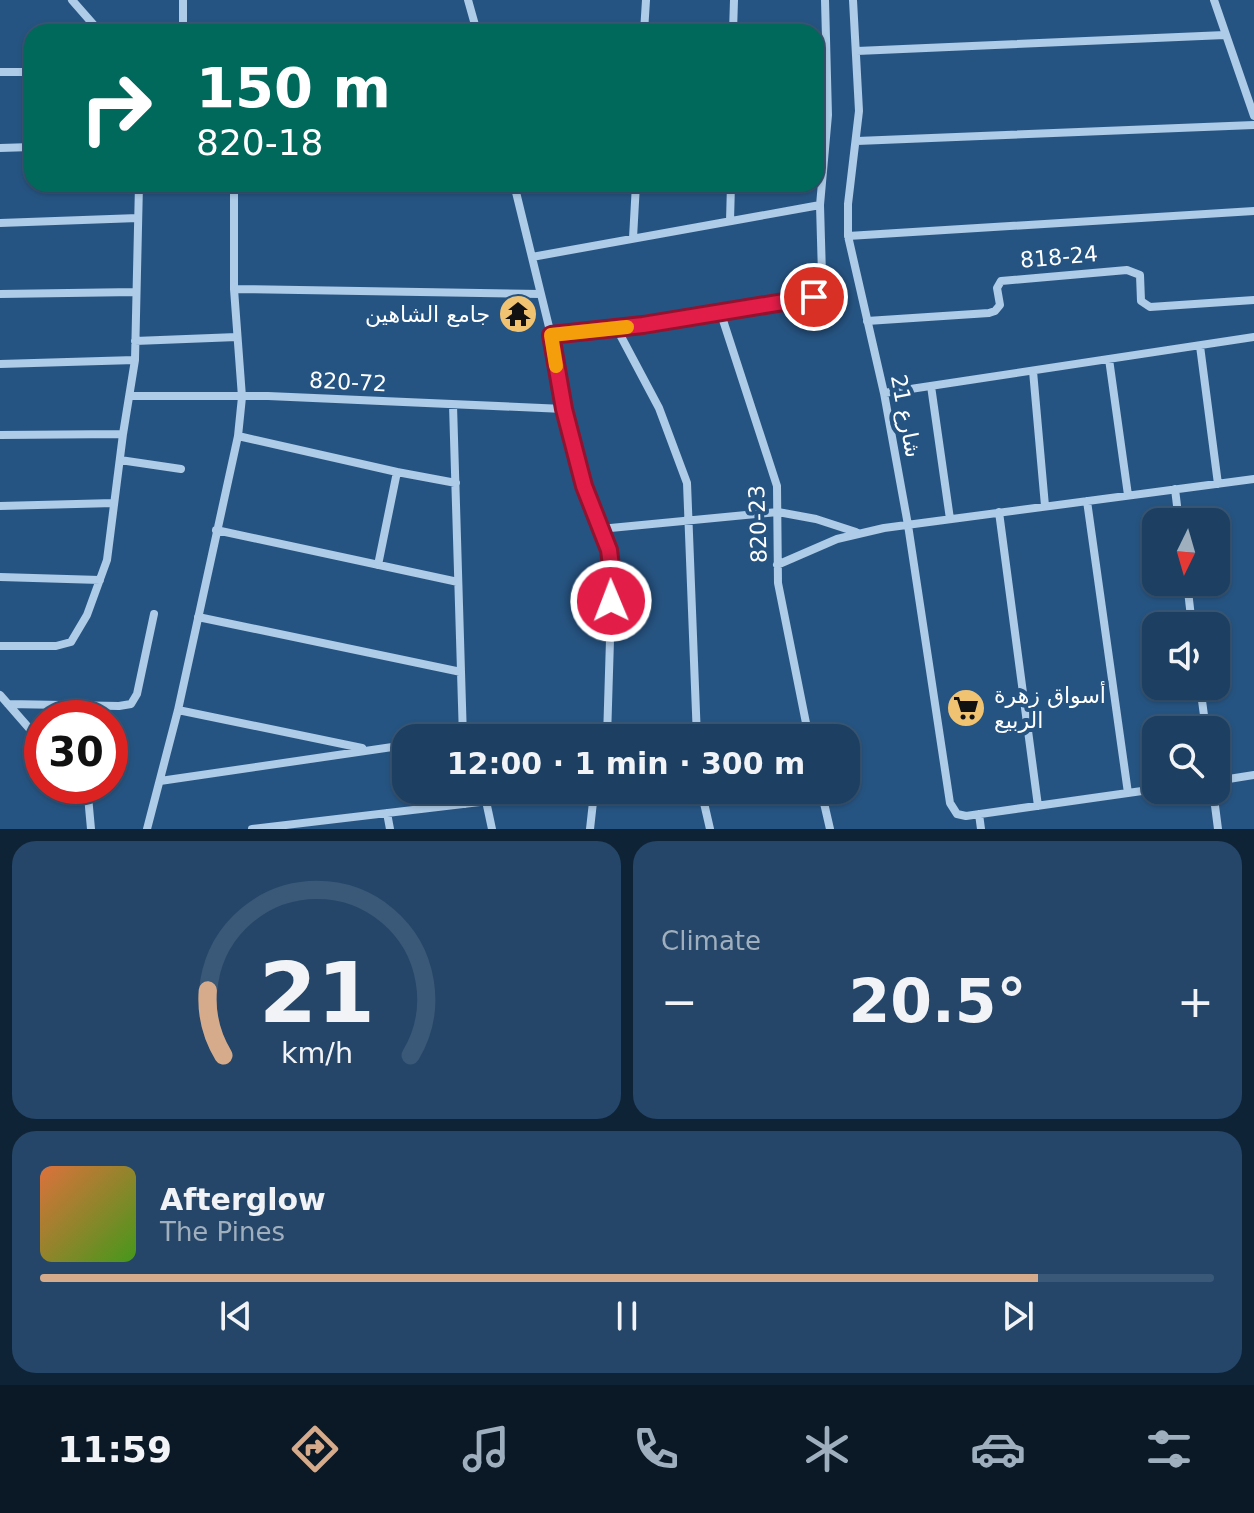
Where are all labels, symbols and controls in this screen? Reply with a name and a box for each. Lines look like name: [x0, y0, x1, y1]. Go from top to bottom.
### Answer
text: 150 m: [196, 55, 391, 120]
icon: right: [64, 56, 168, 160]
text: 820-18: [196, 122, 324, 163]
street label: 818-24: [1019, 241, 1099, 273]
pin: [780, 263, 848, 331]
icon: arrive: [792, 275, 836, 319]
temple icon: جامع الشاهين: [497, 293, 539, 335]
place label: جامع الشاهين: [365, 302, 490, 327]
street label: 820-72: [308, 367, 388, 397]
street label: شارع 21: [886, 372, 926, 460]
street label: 820-23: [744, 485, 772, 563]
north arrow: [1142, 508, 1230, 596]
map controls: [1142, 508, 1230, 804]
position arrow: [569, 559, 653, 643]
button: sound: [1142, 612, 1230, 700]
place label: أسواق زهرة الربيع: [994, 681, 1106, 733]
supermarket icon: أسواق زهرة الربيع: [945, 687, 987, 729]
speed limit sign: 30: [24, 700, 128, 804]
button: search: [1142, 716, 1230, 804]
text: 12:00 · 1 min · 300 m: [447, 746, 805, 781]
text: Climate: [661, 926, 761, 956]
text: 21: [259, 945, 374, 1042]
text: 20.5°: [848, 966, 1027, 1036]
text: −: [661, 976, 698, 1027]
text: +: [1177, 976, 1214, 1027]
text: km/h: [280, 1036, 353, 1070]
text: Afterglow: [160, 1182, 326, 1217]
text: The Pines: [160, 1217, 285, 1247]
icon: previous: [214, 1294, 258, 1338]
icon: pause: [605, 1294, 649, 1338]
icon: next: [996, 1294, 1040, 1338]
icon: directions: [287, 1421, 343, 1477]
icon: music: [458, 1421, 514, 1477]
icon: phone: [628, 1421, 684, 1477]
icon: climate: [799, 1421, 855, 1477]
icon: car: [970, 1421, 1026, 1477]
icon: filters: [1141, 1421, 1197, 1477]
text: 11:59: [57, 1429, 172, 1470]

